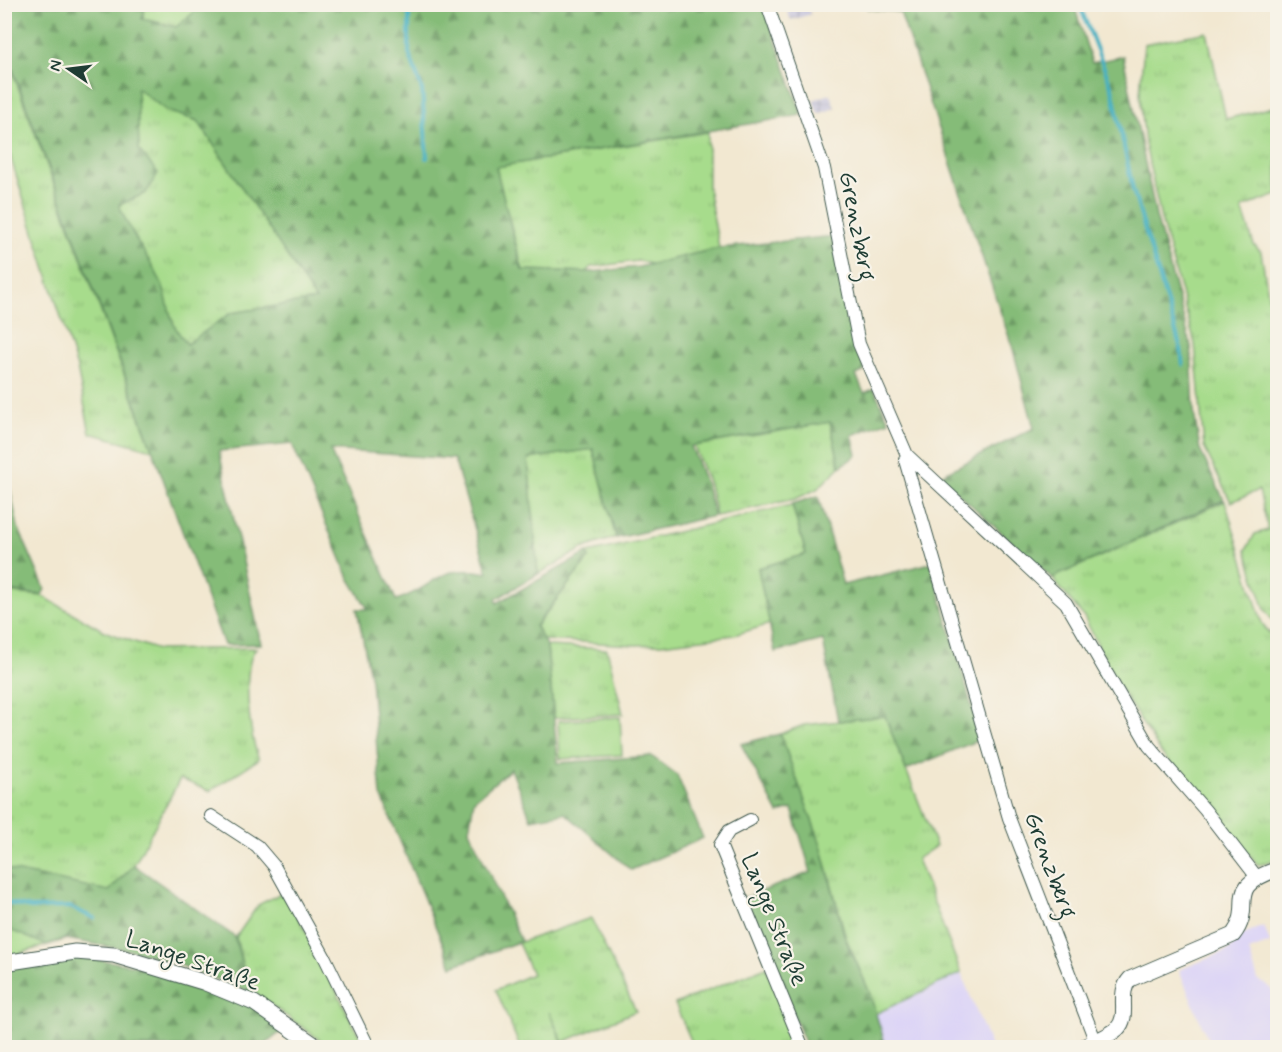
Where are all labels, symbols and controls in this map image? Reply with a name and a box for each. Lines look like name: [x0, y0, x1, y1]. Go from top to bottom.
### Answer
north arrow: [39, 39, 99, 99]
text: N: [44, 58, 67, 73]
street label: Grenzberg: [828, 169, 882, 284]
street label: Grenzberg: [1013, 808, 1083, 924]
street label: Lange Straße: [731, 849, 814, 991]
street label: Lange Straße: [120, 924, 264, 1001]

